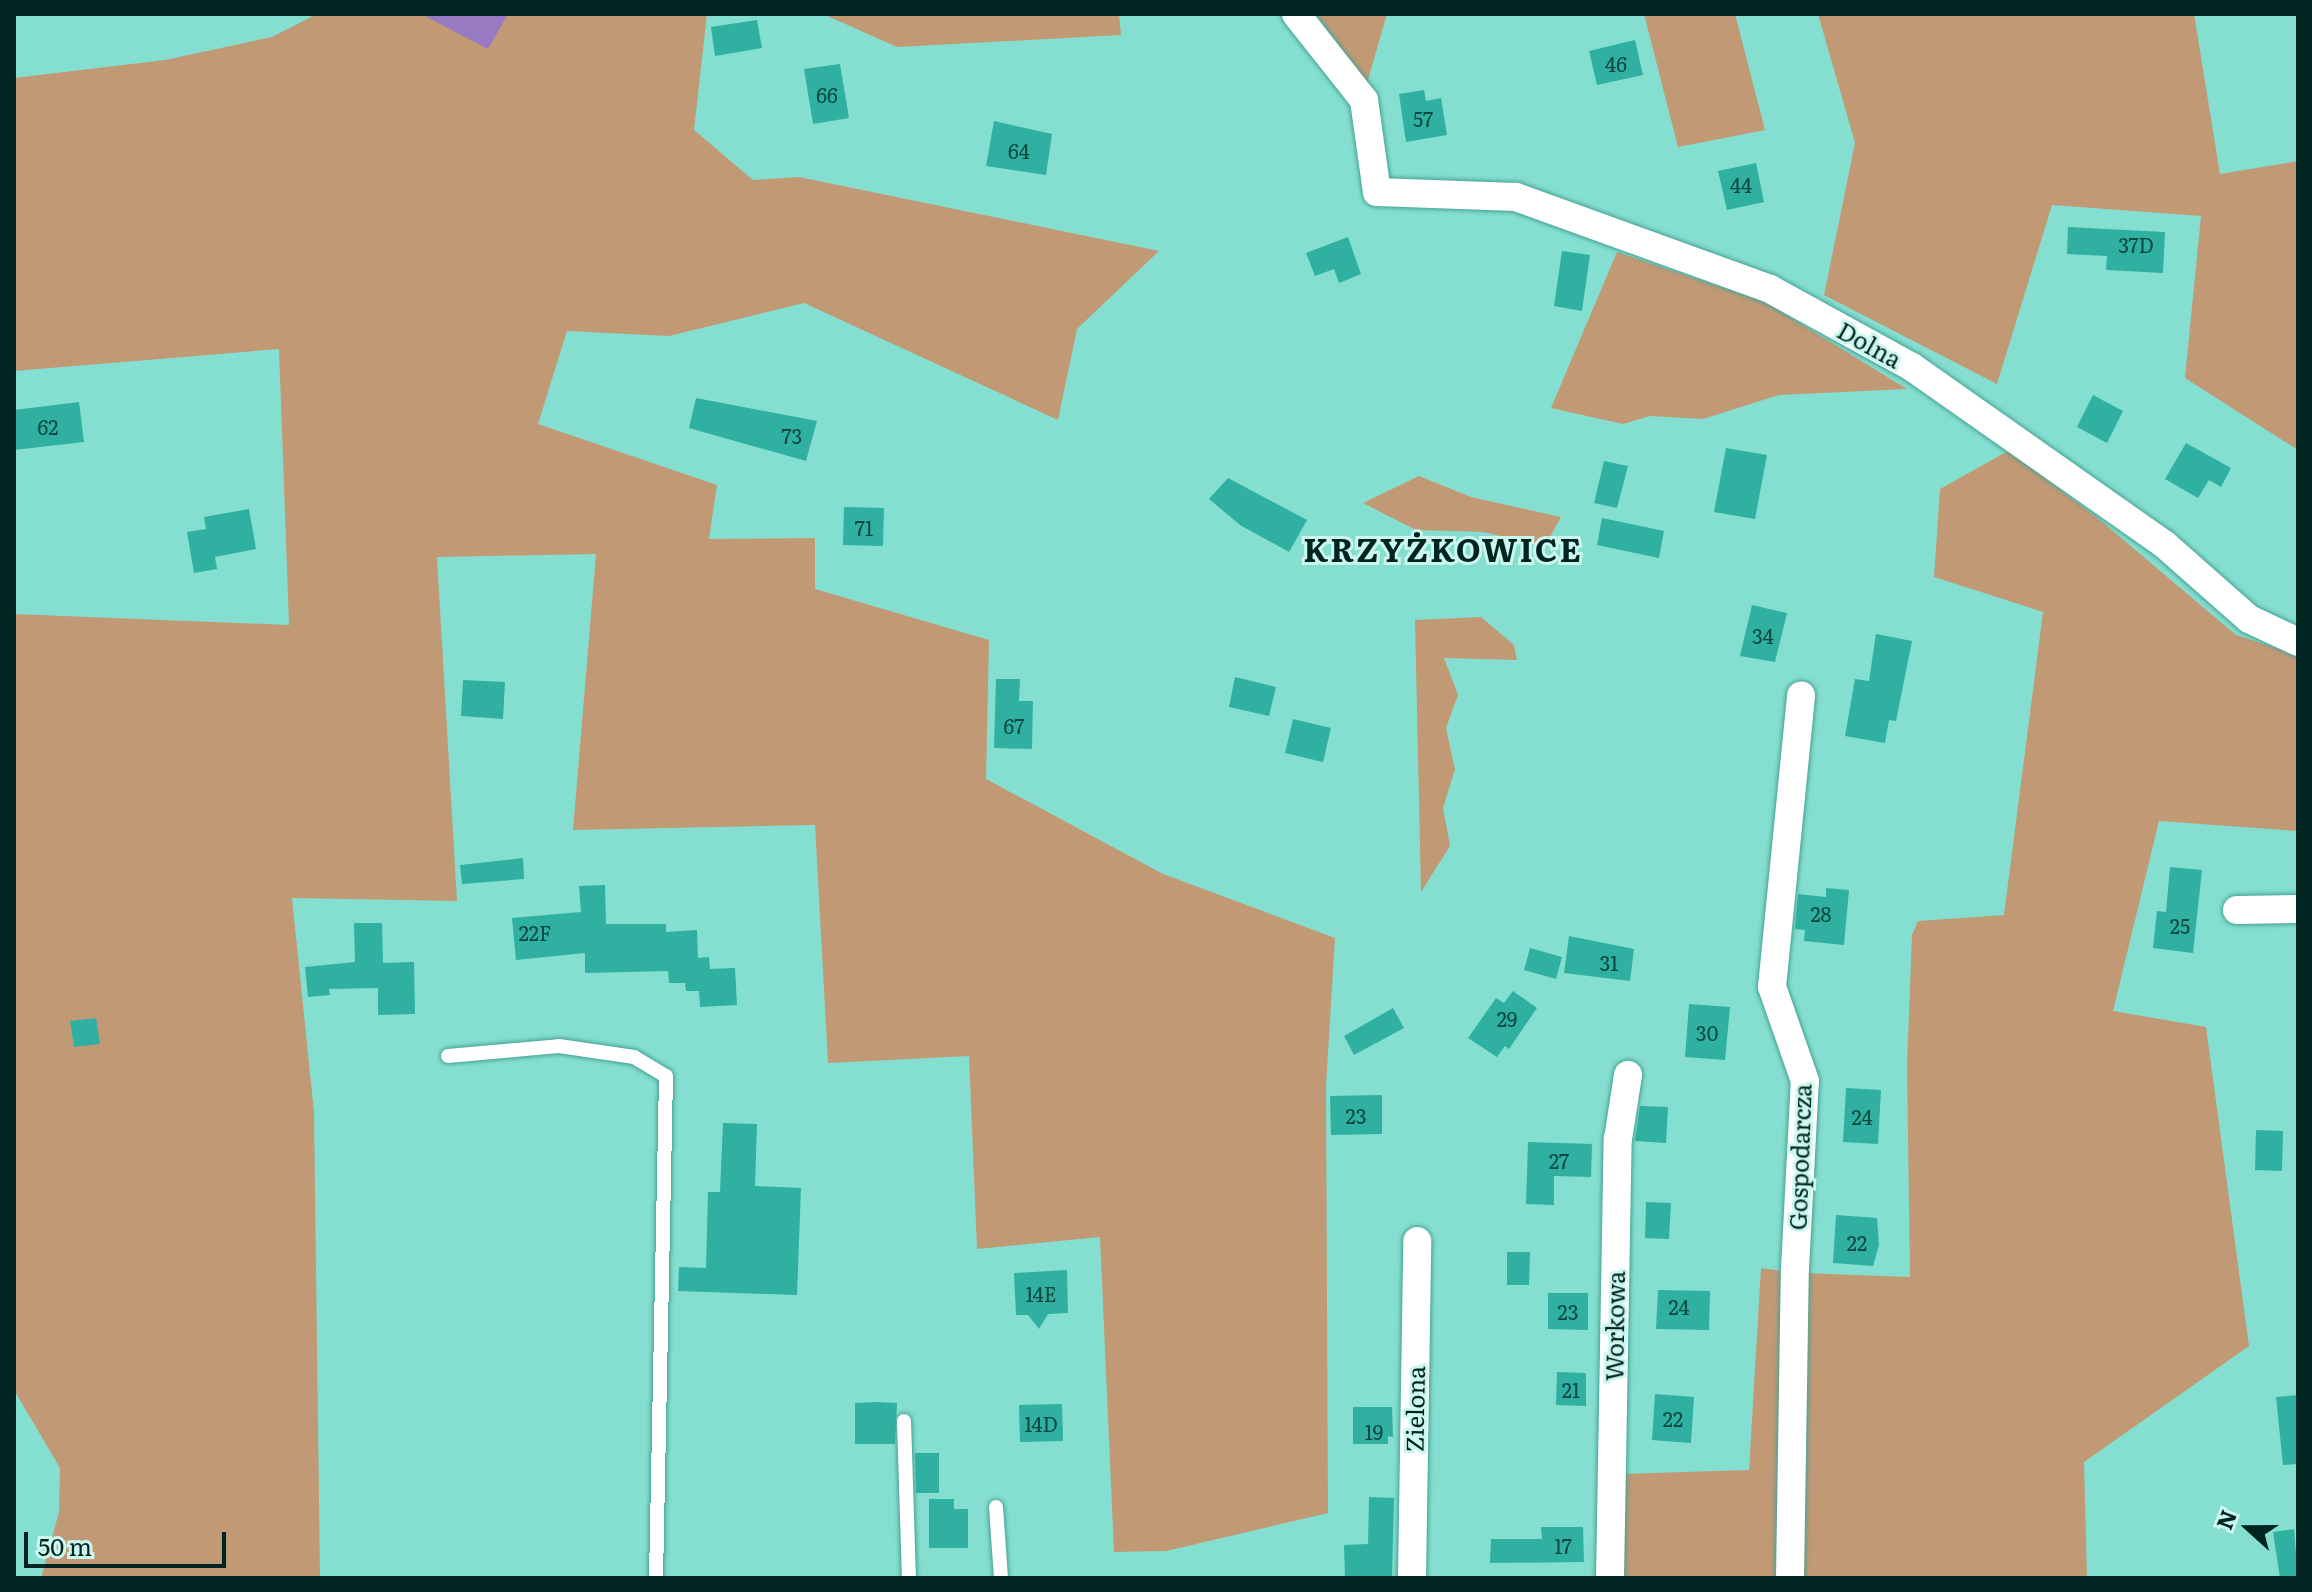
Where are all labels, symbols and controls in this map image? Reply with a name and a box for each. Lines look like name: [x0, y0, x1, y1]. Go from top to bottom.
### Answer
house number: 46: [1605, 51, 1627, 75]
house number: 66: [816, 82, 838, 106]
house number: 57: [1413, 106, 1433, 130]
house number: 64: [1008, 138, 1030, 162]
house number: 44: [1730, 172, 1752, 196]
house number: 37D: [2118, 232, 2154, 256]
street label: Dolna: [1833, 315, 1907, 373]
house number: 62: [38, 414, 58, 438]
house number: 73: [782, 423, 802, 447]
house number: 71: [855, 515, 873, 539]
district label: KRZYŻKOWICE: [1303, 529, 1583, 567]
house number: 34: [1752, 623, 1774, 647]
house number: 67: [1004, 713, 1024, 737]
house number: 28: [1810, 901, 1832, 925]
house number: 25: [2170, 913, 2190, 937]
house number: 22F: [519, 920, 551, 944]
house number: 31: [1600, 950, 1618, 974]
house number: 29: [1497, 1006, 1517, 1030]
house number: 30: [1696, 1020, 1718, 1044]
street label: Gospodarcza: [1782, 1083, 1816, 1231]
house number: 23: [1346, 1103, 1366, 1127]
house number: 24: [1851, 1104, 1873, 1128]
house number: 27: [1549, 1148, 1569, 1172]
house number: 22: [1847, 1230, 1867, 1254]
street label: Workowa: [1599, 1271, 1629, 1381]
house number: 14E: [1025, 1281, 1057, 1305]
house number: 24: [1668, 1294, 1690, 1318]
house number: 23: [1558, 1299, 1578, 1323]
street label: Zielona: [1399, 1366, 1429, 1452]
house number: 21: [1562, 1377, 1580, 1401]
house number: 22: [1663, 1406, 1683, 1430]
house number: 14D: [1024, 1411, 1058, 1435]
house number: 19: [1365, 1419, 1383, 1443]
north arrow: [2208, 1488, 2288, 1568]
text: N: [2206, 1505, 2244, 1534]
scale bar: [28, 1516, 230, 1566]
text: 50 m: [38, 1528, 92, 1563]
house number: 17: [1554, 1533, 1572, 1557]

